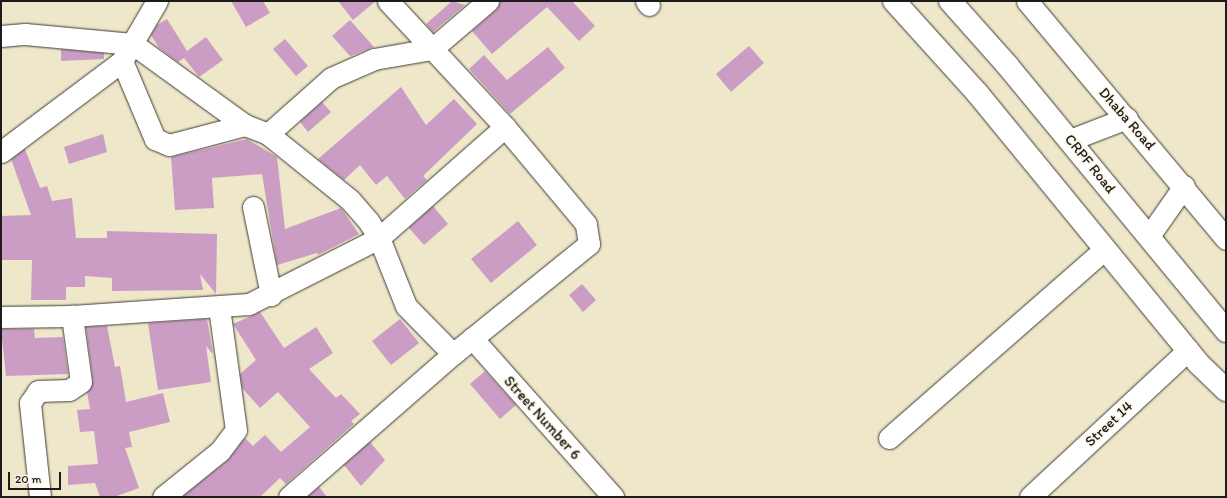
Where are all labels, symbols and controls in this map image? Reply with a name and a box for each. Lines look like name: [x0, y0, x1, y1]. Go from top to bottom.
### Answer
street label: Dhaba Road: [1095, 84, 1159, 154]
street label: CRPF Road: [1061, 131, 1119, 197]
street label: Street Number 6: [500, 373, 584, 463]
street label: Street 14: [1081, 397, 1137, 451]
scale bar: [10, 464, 63, 490]
text: 20 m: [15, 472, 42, 486]

